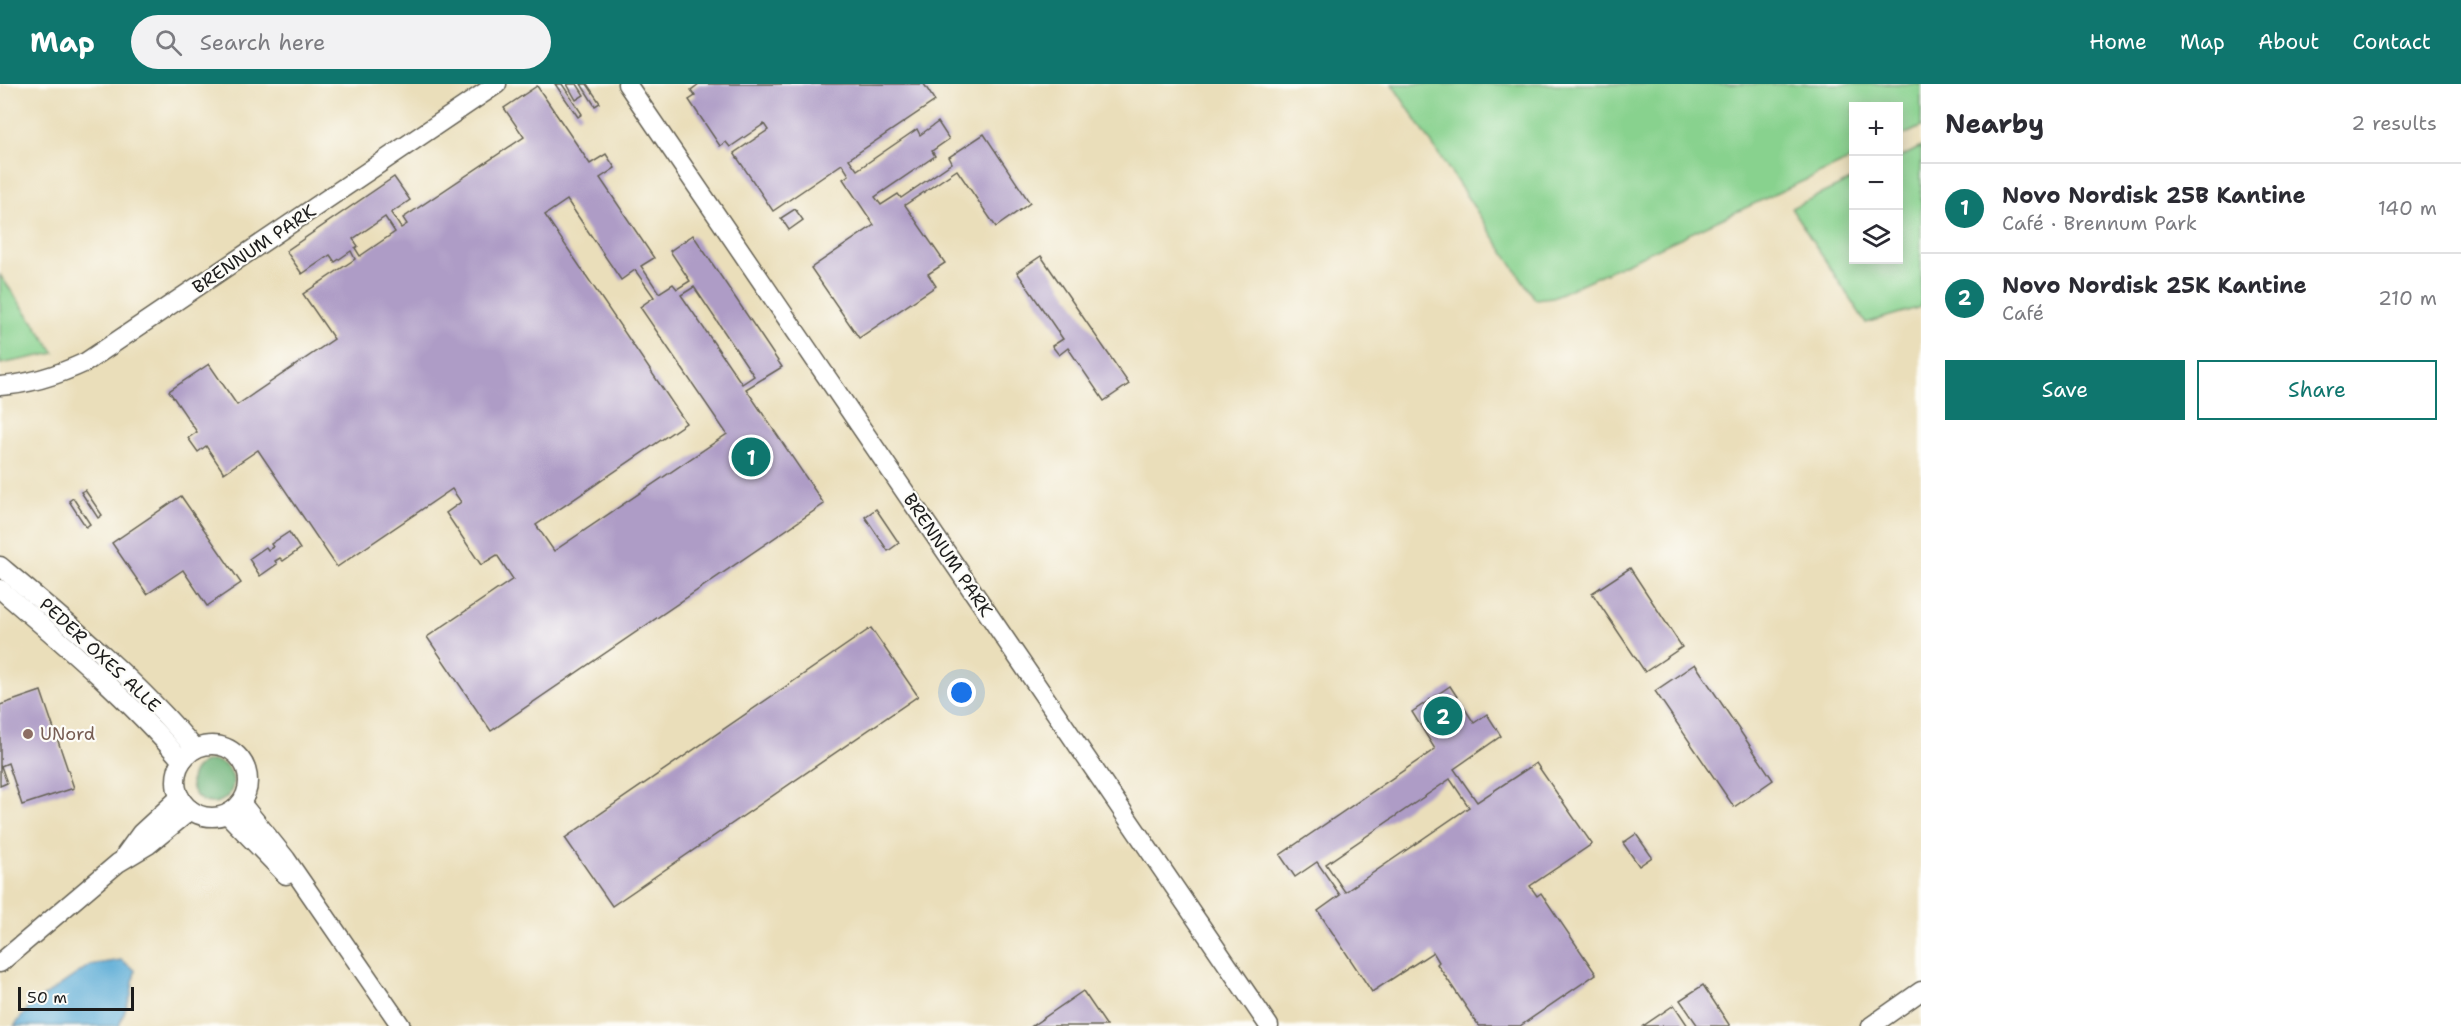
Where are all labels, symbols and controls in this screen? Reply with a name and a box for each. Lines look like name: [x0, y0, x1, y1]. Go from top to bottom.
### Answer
search box: [131, 15, 551, 69]
text: Map: [30, 23, 95, 61]
icon: search: [152, 26, 185, 59]
text: Search here: [200, 28, 325, 57]
text: Home: [2089, 28, 2147, 56]
text: Map: [2180, 28, 2225, 56]
text: About: [2258, 28, 2319, 56]
text: Contact: [2352, 28, 2431, 56]
map controls: [1849, 102, 1903, 264]
button: +: [1849, 102, 1903, 156]
text: Nearby: [1945, 106, 2044, 141]
text: 2 results: [2351, 110, 2437, 136]
button: −: [1849, 156, 1903, 210]
text: Novo Nordisk 25B Kantine: [2002, 181, 2306, 210]
text: 1: [1960, 195, 1969, 221]
text: 140 m: [2378, 195, 2437, 221]
street label: BRENNUM PARK: [188, 199, 321, 299]
button: layers: [1849, 210, 1903, 264]
text: Café · Brennum Park: [2002, 210, 2197, 236]
text: Novo Nordisk 25K Kantine: [2002, 271, 2307, 300]
text: 2: [1958, 285, 1972, 311]
text: 210 m: [2378, 285, 2437, 311]
text: Café: [2002, 300, 2044, 326]
button: Save: [1945, 360, 2185, 420]
button: Share: [2197, 360, 2437, 420]
pin: 1: [732, 434, 771, 479]
street label: BRENNUM PARK: [898, 489, 998, 622]
street label: PEDER OXES ALLE: [34, 593, 166, 717]
your location: [947, 678, 976, 707]
pin: 2: [1424, 694, 1462, 738]
place label: UNord: [40, 722, 95, 746]
marker: UNord: [21, 727, 35, 741]
scale bar: [18, 984, 134, 1012]
text: 50 m: [27, 987, 67, 1008]

